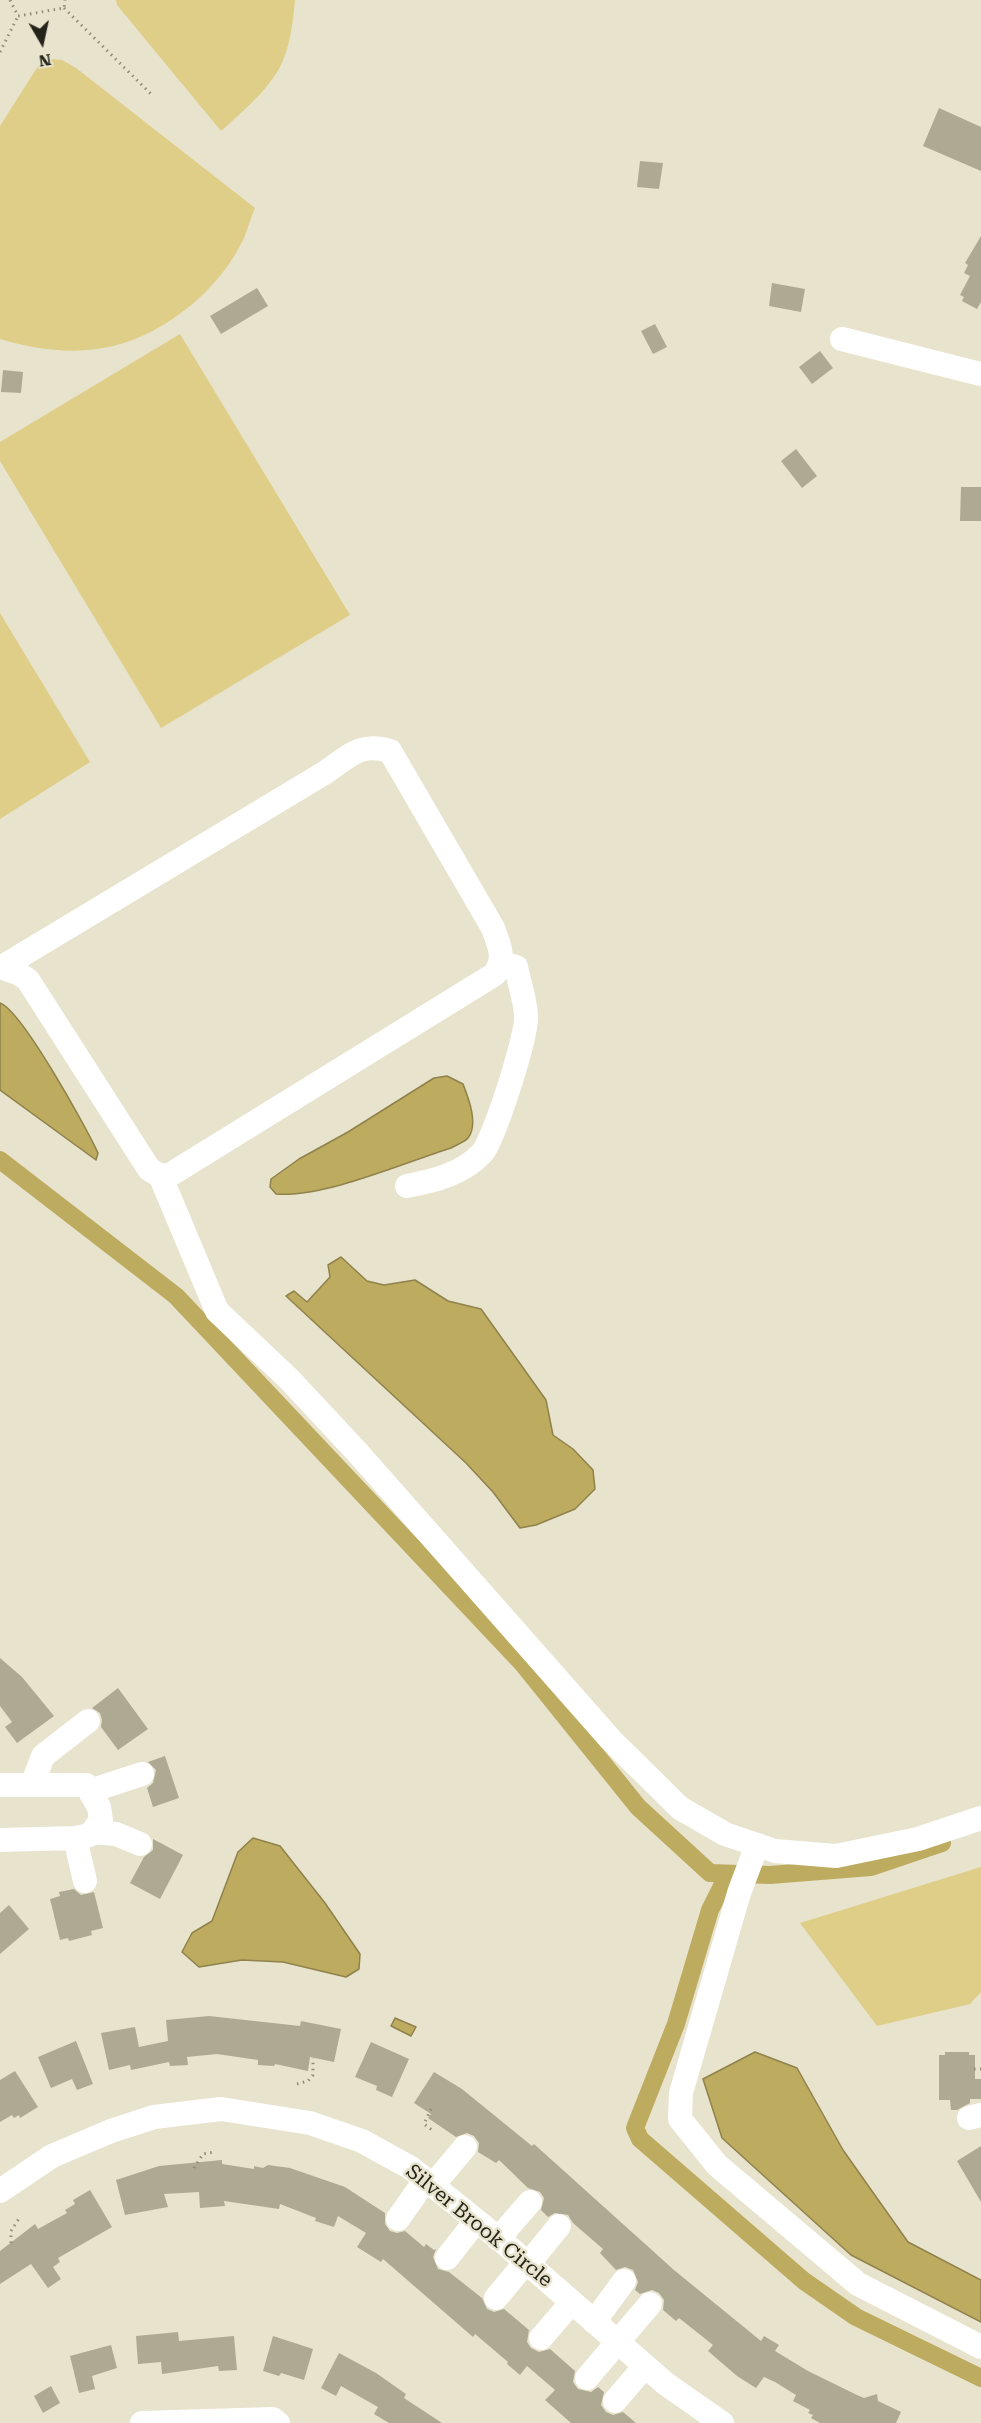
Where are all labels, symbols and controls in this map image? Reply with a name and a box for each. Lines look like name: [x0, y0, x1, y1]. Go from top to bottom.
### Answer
north arrow: [12, 12, 72, 72]
text: N: [37, 50, 52, 71]
street label: Silver Brook Circle: [401, 2160, 557, 2292]

